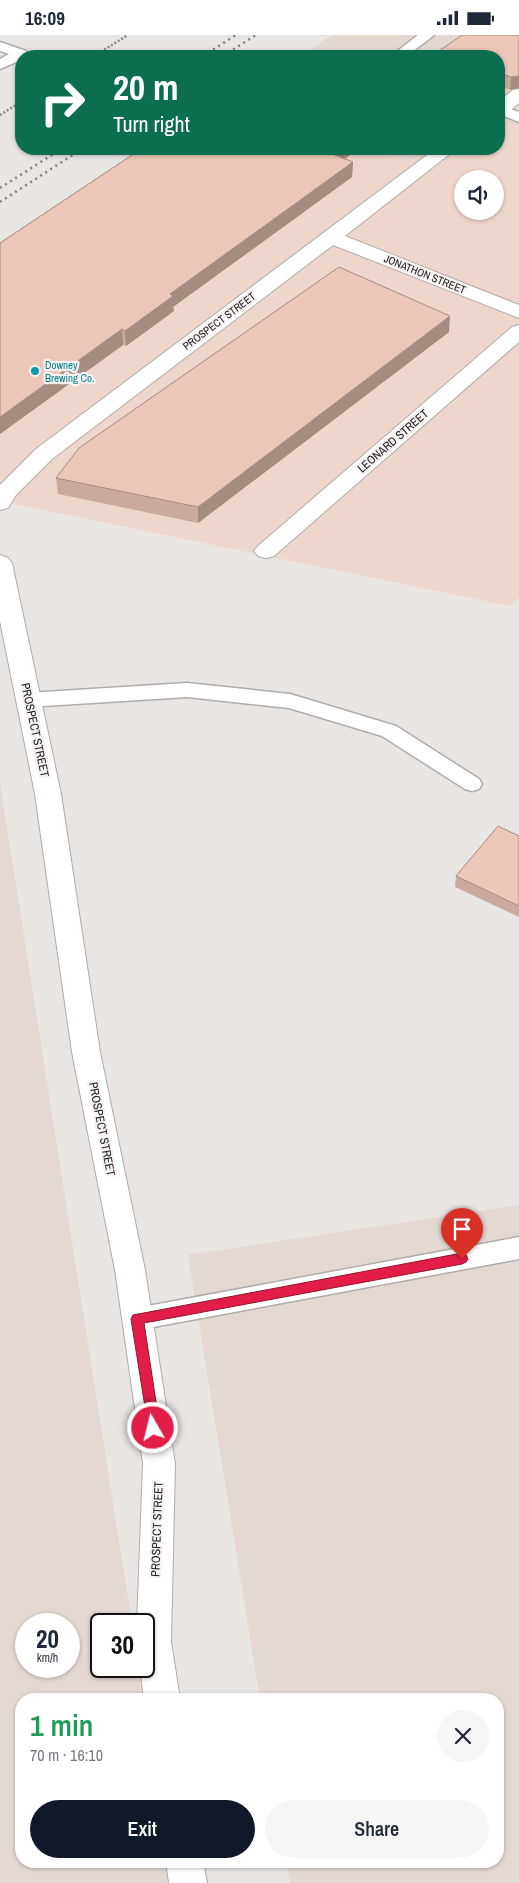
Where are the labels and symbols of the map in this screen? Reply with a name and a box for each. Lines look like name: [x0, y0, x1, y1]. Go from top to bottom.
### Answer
street label: JONATHON STREET: [382, 251, 468, 297]
street label: PROSPECT STREET: [180, 289, 259, 353]
place label: Downey Brewing Co.: [45, 358, 95, 385]
marker: Downey Brewing Co.: [29, 365, 41, 377]
street label: LEONARD STREET: [354, 406, 432, 476]
street label: PROSPECT STREET: [17, 682, 53, 778]
street label: PROSPECT STREET: [85, 1081, 119, 1177]
pin: [441, 1208, 483, 1259]
position arrow: [126, 1401, 178, 1453]
street label: PROSPECT STREET: [147, 1481, 167, 1577]
speed limit sign: 30: [90, 1613, 155, 1678]

